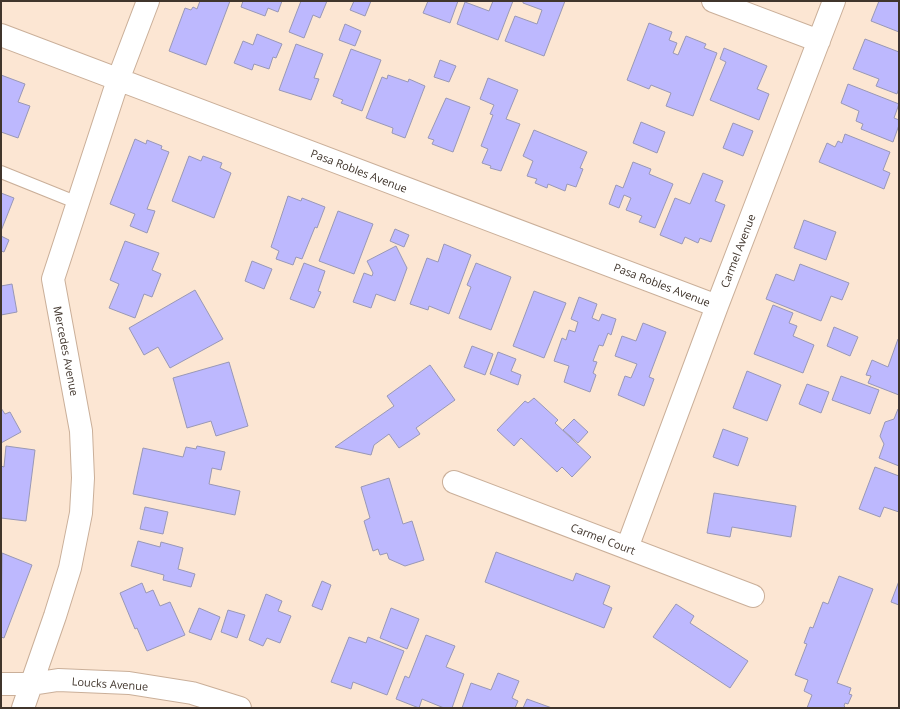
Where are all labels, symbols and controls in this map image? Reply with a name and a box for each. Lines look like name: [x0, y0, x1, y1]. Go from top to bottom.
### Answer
street label: Pasa Robles Avenue: [309, 145, 410, 196]
street label: Carmel Avenue: [717, 212, 758, 290]
street label: Pasa Robles Avenue: [612, 259, 713, 310]
street label: Mercedes Avenue: [50, 305, 83, 397]
street label: Carmel Court: [569, 519, 638, 558]
street label: Loucks Avenue: [71, 673, 149, 694]

